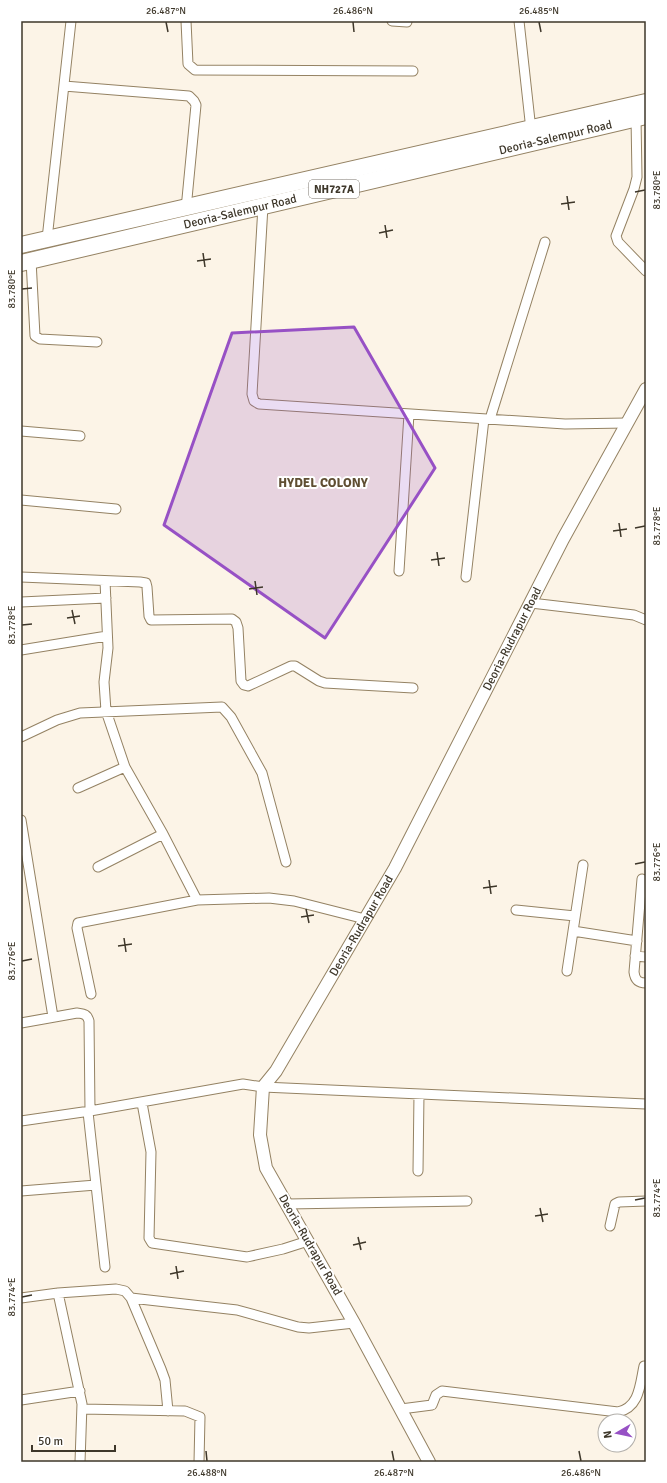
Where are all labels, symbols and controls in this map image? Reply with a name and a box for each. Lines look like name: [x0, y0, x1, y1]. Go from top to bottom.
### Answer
text: 26.487°N: [146, 5, 186, 17]
text: 26.486°N: [333, 5, 373, 17]
text: 26.485°N: [519, 5, 559, 17]
street label: Deoria-Salempur Road: [497, 117, 613, 158]
text: 83.780°E: [651, 170, 663, 210]
road number: NH727A: [309, 180, 359, 198]
street label: Deoria-Salempur Road: [182, 191, 298, 232]
text: 83.780°E: [6, 269, 18, 309]
district label: HYDEL COLONY: [278, 475, 369, 491]
text: 83.778°E: [651, 506, 663, 546]
street label: Deoria-Rudrapur Road: [479, 585, 545, 693]
text: 83.778°E: [6, 605, 18, 645]
text: 83.776°E: [651, 842, 663, 882]
street label: Deoria-Rudrapur Road: [326, 872, 397, 979]
text: 83.776°E: [6, 941, 18, 981]
text: 83.774°E: [651, 1178, 663, 1218]
street label: Deoria-Rudrapur Road: [275, 1192, 345, 1298]
text: 83.774°E: [6, 1277, 18, 1317]
north arrow: [597, 1413, 637, 1453]
scale bar: [32, 1427, 115, 1453]
text: N: [601, 1430, 615, 1439]
text: 50 m: [38, 1434, 63, 1449]
text: 26.488°N: [187, 1467, 227, 1479]
text: 26.487°N: [374, 1467, 414, 1479]
text: 26.486°N: [561, 1467, 601, 1479]

